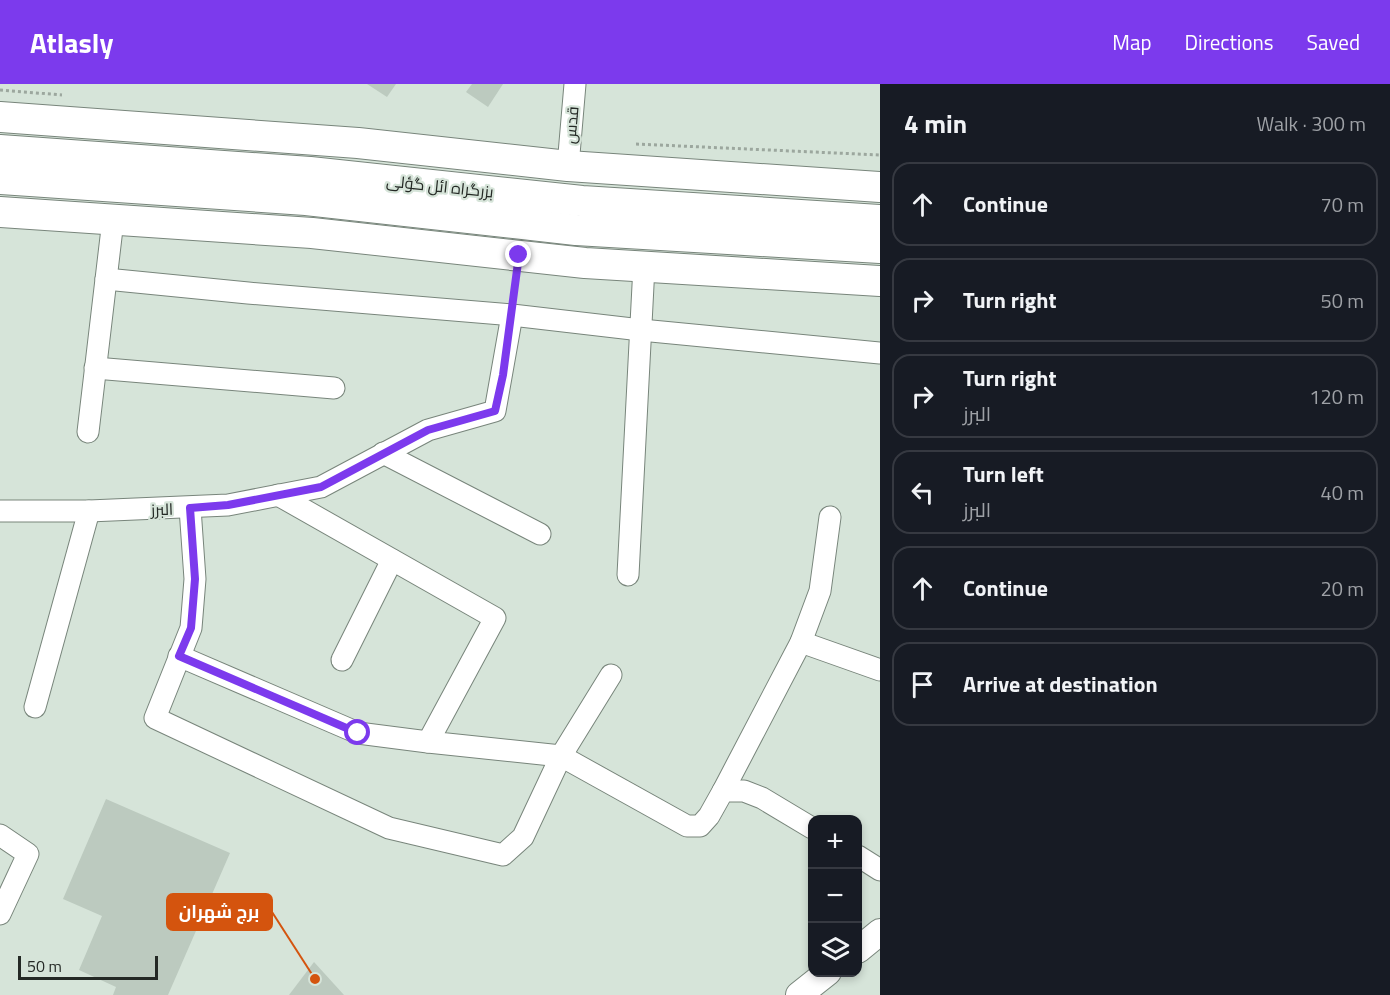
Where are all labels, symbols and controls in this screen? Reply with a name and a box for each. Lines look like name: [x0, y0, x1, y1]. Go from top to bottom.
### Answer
text: Atlasly: [30, 21, 113, 64]
text: Map: [1112, 26, 1152, 58]
text: Directions: [1185, 26, 1274, 58]
text: Saved: [1307, 26, 1360, 58]
text: 4 min: [904, 104, 967, 143]
street label: قدس: [557, 105, 585, 145]
text: Walk · 300 m: [1257, 108, 1366, 139]
street label: بزرگراه ائل گؤلی: [385, 168, 495, 204]
text: Continue: [963, 187, 1048, 221]
icon: ahead: [906, 188, 939, 221]
text: 70 m: [1320, 189, 1364, 220]
route end: [505, 241, 531, 267]
text: Turn right: [963, 283, 1057, 317]
icon: right: [906, 284, 939, 317]
text: 50 m: [1320, 285, 1364, 316]
text: Turn right: [963, 361, 1057, 395]
icon: right: [906, 380, 939, 413]
text: 120 m: [1309, 381, 1364, 412]
text: البرز: [963, 398, 991, 429]
text: Turn left: [963, 457, 1044, 491]
icon: left: [906, 476, 939, 509]
text: 40 m: [1320, 477, 1364, 508]
text: البرز: [963, 494, 991, 525]
street label: البرز: [149, 497, 174, 521]
text: Continue: [963, 571, 1048, 605]
icon: ahead: [906, 572, 939, 605]
text: 20 m: [1320, 573, 1364, 604]
text: Arrive at destination: [963, 667, 1158, 701]
icon: arrive: [906, 668, 939, 701]
route start: [344, 719, 370, 745]
map controls: [808, 815, 862, 977]
button: +: [808, 815, 862, 869]
button: −: [808, 869, 862, 923]
callout: برج شهران: [167, 894, 272, 930]
text: برج شهران: [179, 898, 259, 925]
button: layers: [808, 923, 862, 977]
scale bar: [18, 953, 158, 980]
text: 50 m: [27, 954, 62, 978]

